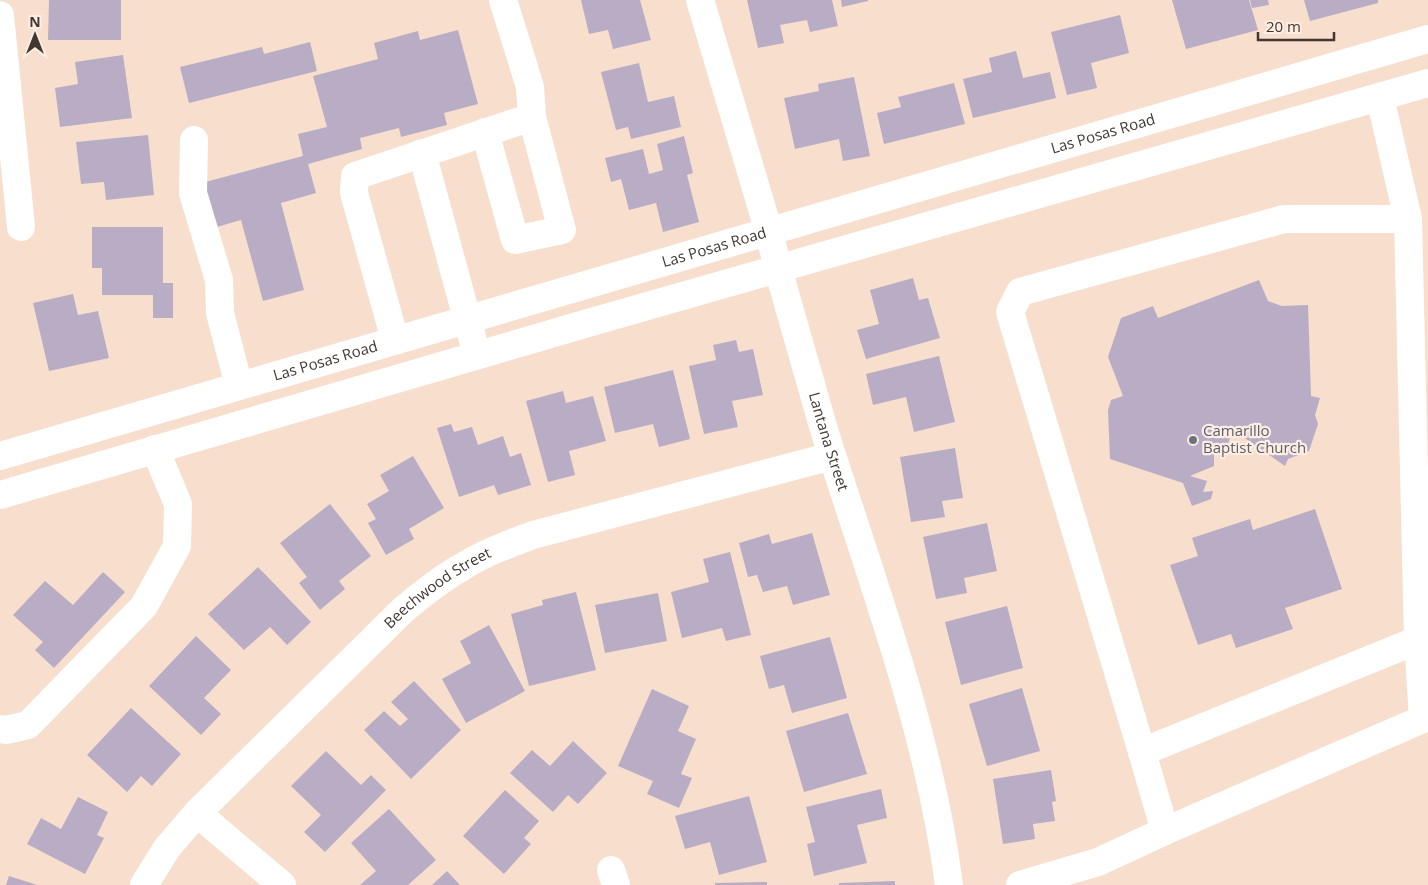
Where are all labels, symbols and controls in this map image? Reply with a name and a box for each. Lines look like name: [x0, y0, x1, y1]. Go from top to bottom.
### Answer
north arrow: [10, 10, 60, 60]
scale bar: [1258, 10, 1334, 42]
text: N: [29, 12, 41, 31]
text: 20 m: [1266, 16, 1301, 36]
street label: Las Posas Road: [1048, 108, 1157, 158]
street label: Las Posas Road: [659, 222, 768, 271]
street label: Las Posas Road: [271, 335, 380, 385]
street label: Lantana Street: [805, 390, 854, 493]
place label: Camarillo Baptist Church: [1203, 420, 1306, 457]
marker: Camarillo Baptist Church: [1187, 434, 1199, 446]
street label: Beechwood Street: [379, 542, 494, 632]

